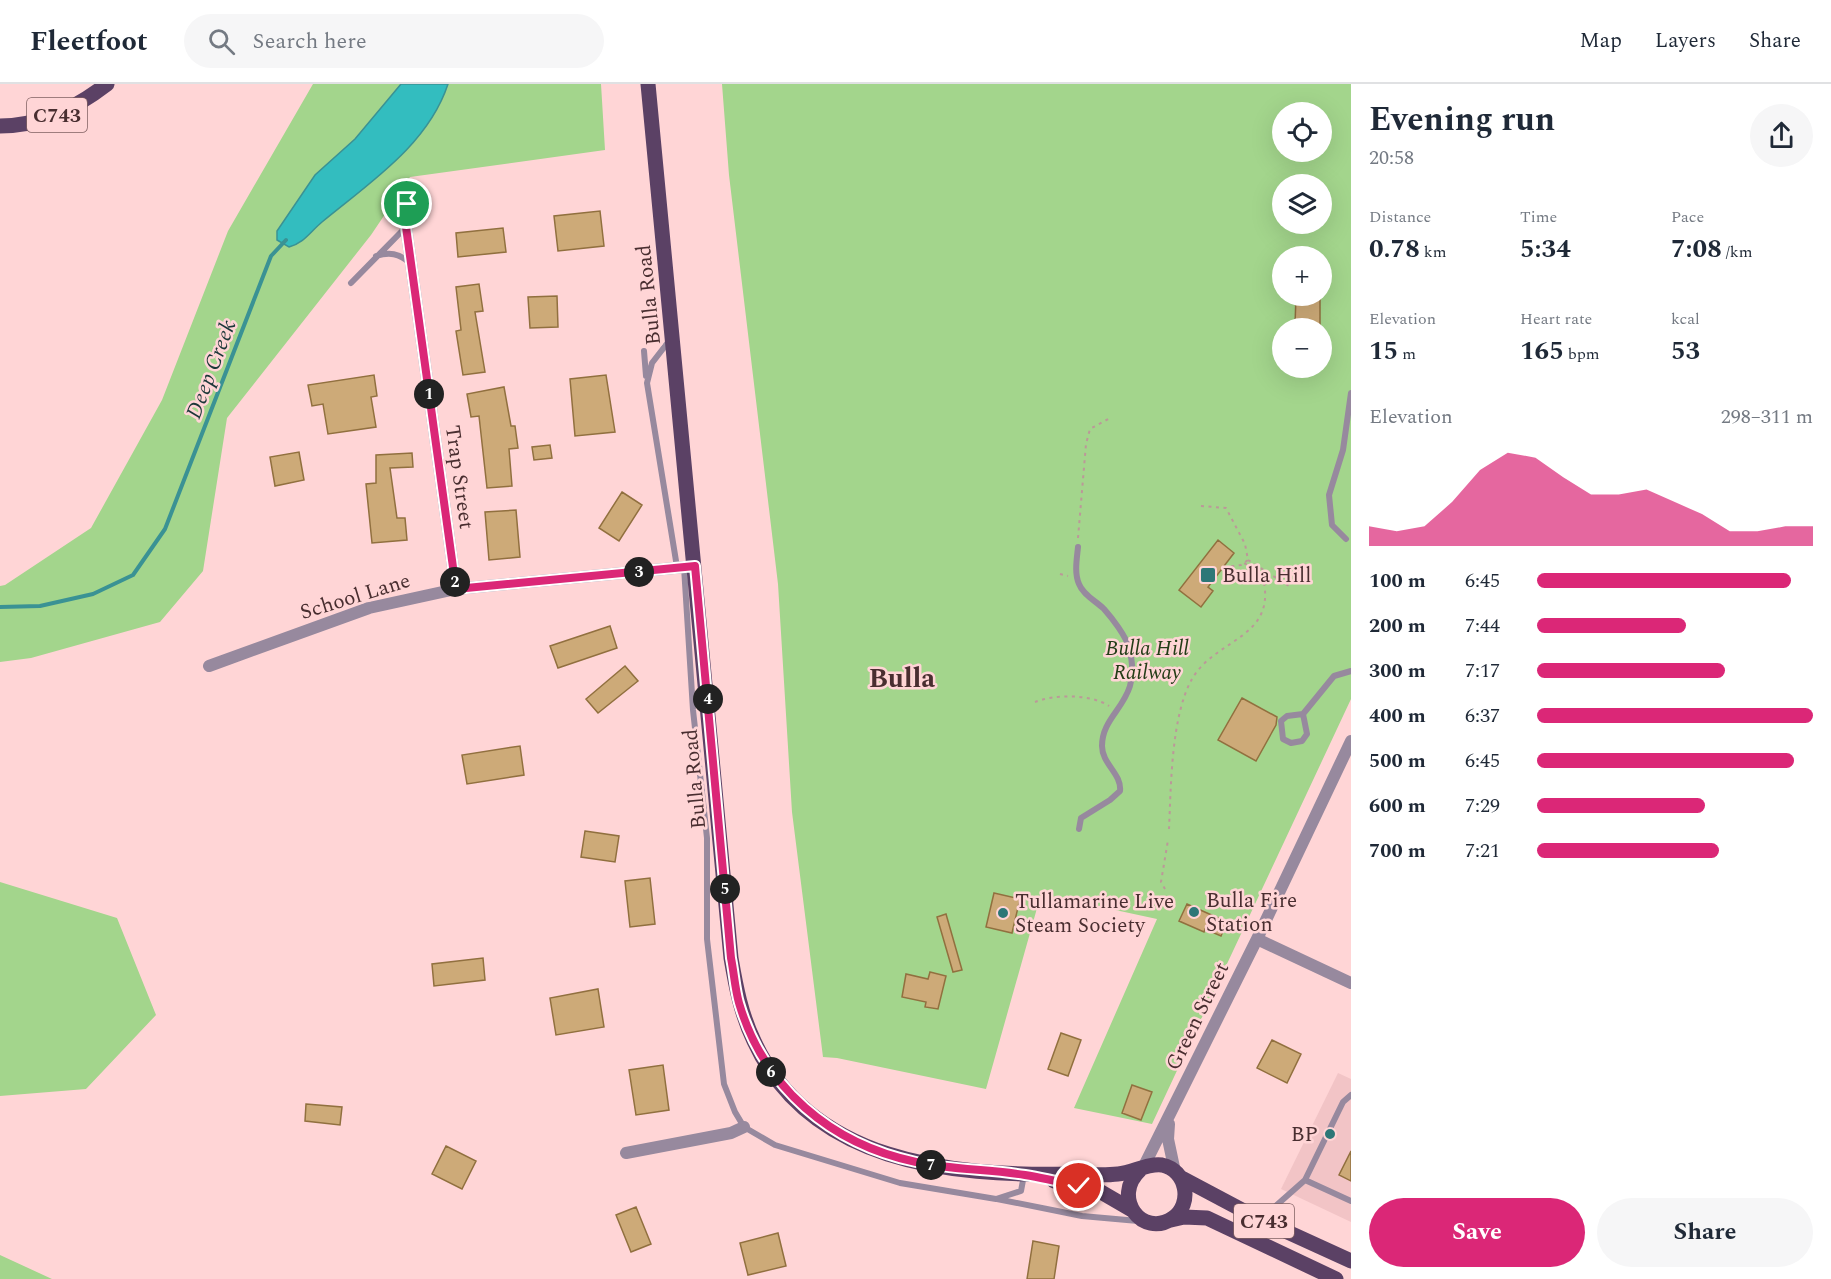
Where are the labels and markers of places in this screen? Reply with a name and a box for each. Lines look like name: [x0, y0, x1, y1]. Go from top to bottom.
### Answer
pin: [381, 178, 432, 229]
pin: 1: [414, 379, 444, 409]
pin: 3: [624, 557, 654, 587]
place label: Bulla Hill: [1222, 560, 1311, 592]
marker: Bulla Hill: [1199, 566, 1217, 584]
pin: 2: [440, 567, 470, 597]
pin: 4: [693, 684, 723, 714]
pin: 5: [710, 874, 740, 904]
place label: Bulla Fire Station: [1206, 885, 1297, 941]
place label: Tullamarine Live Steam Society: [1015, 886, 1174, 942]
marker: Bulla Fire Station: [1187, 905, 1201, 919]
marker: Tullamarine Live Steam Society: [996, 906, 1010, 920]
pin: 6: [756, 1057, 786, 1087]
place label: BP: [1291, 1119, 1318, 1151]
marker: BP: [1323, 1127, 1337, 1141]
pin: 7: [916, 1150, 946, 1180]
pin: [1053, 1160, 1104, 1211]

